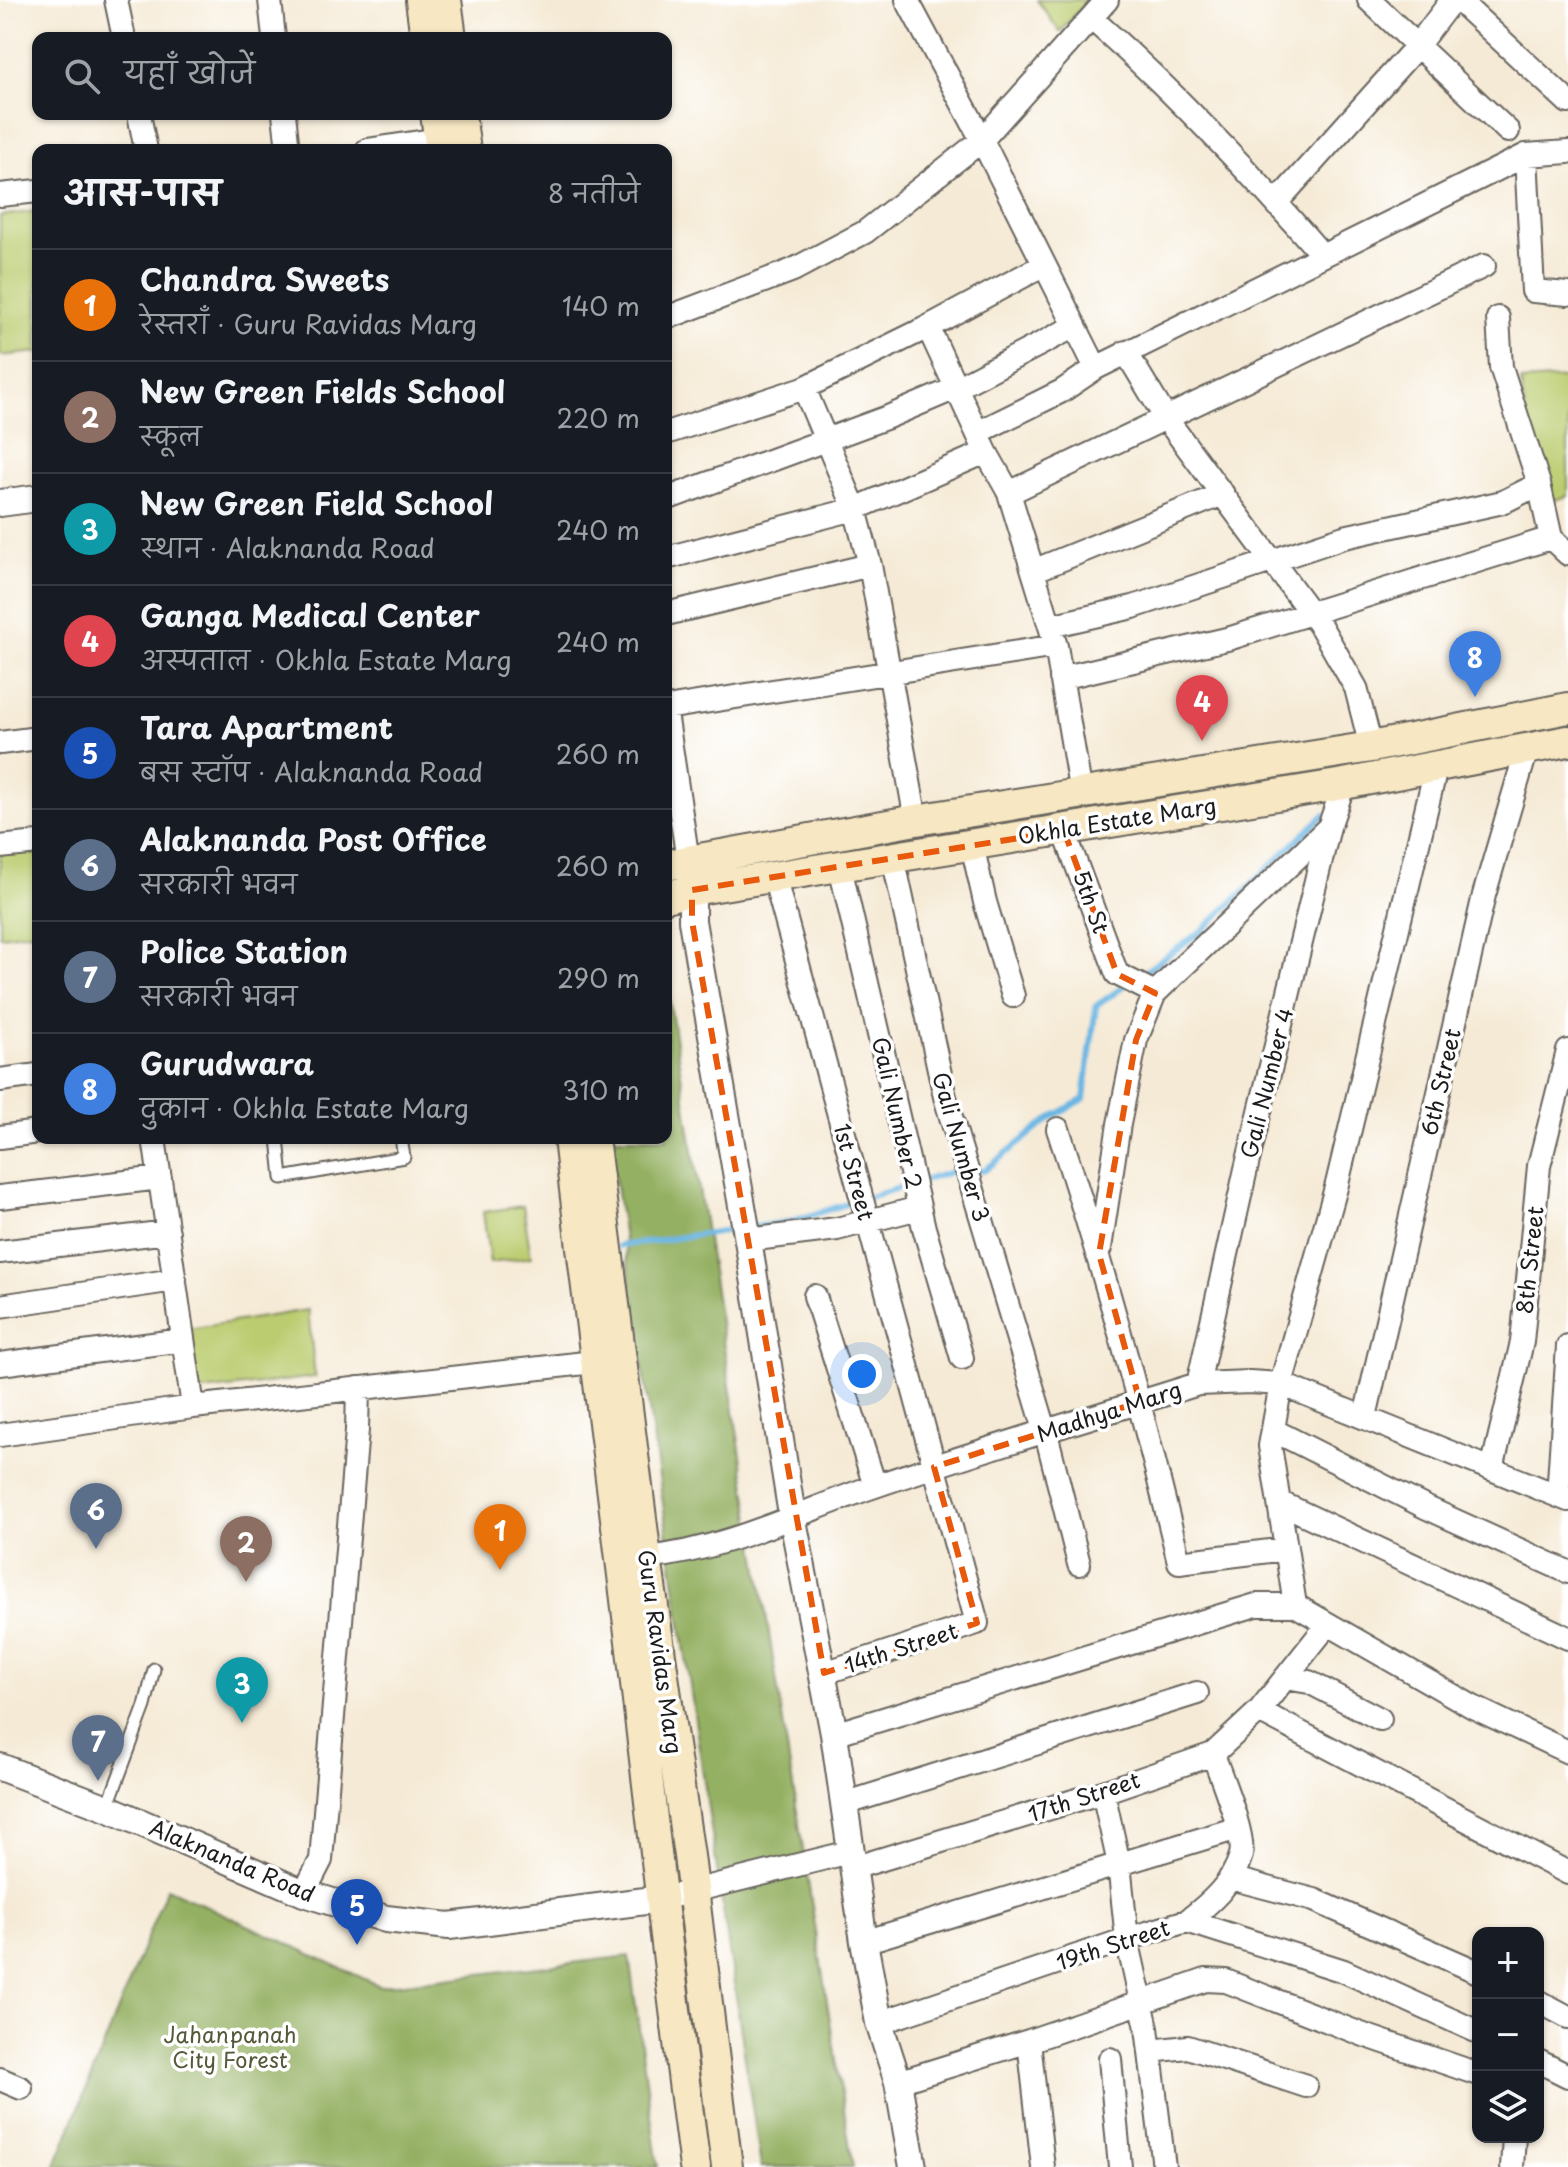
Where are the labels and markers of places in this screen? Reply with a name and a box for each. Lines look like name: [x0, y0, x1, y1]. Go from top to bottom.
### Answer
pin: 8: [1449, 631, 1501, 697]
pin: 4: [1176, 675, 1228, 741]
pin: 6: [70, 1483, 122, 1549]
pin: 1: [474, 1504, 526, 1570]
pin: 2: [220, 1516, 272, 1582]
pin: 3: [216, 1657, 268, 1723]
pin: 7: [72, 1715, 124, 1781]
pin: 5: [331, 1879, 383, 1945]

